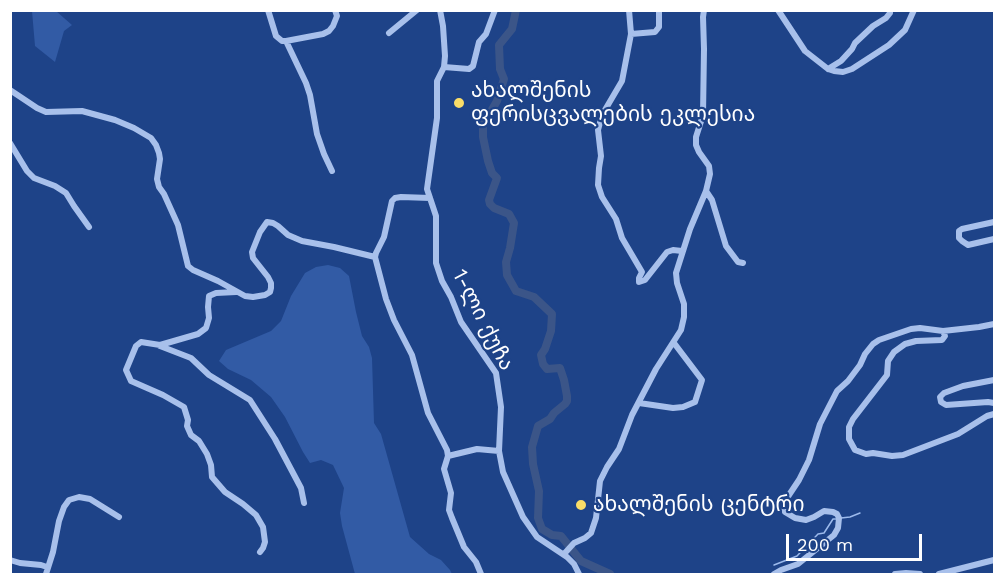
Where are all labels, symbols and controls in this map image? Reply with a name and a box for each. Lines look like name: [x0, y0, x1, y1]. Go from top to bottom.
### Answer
place label: ახალშენის ფერისცვალების ეკლესია: [471, 78, 755, 128]
marker: ახალშენის ფერისცვალების ეკლესია: [452, 96, 466, 110]
street label: 1-ლი ქუჩა: [447, 265, 519, 375]
place label: ახალშენის ცენტრი: [593, 492, 804, 518]
marker: ახალშენის ცენტრი: [574, 498, 588, 512]
scale bar: [789, 522, 926, 560]
text: 200 m: [797, 534, 853, 555]

